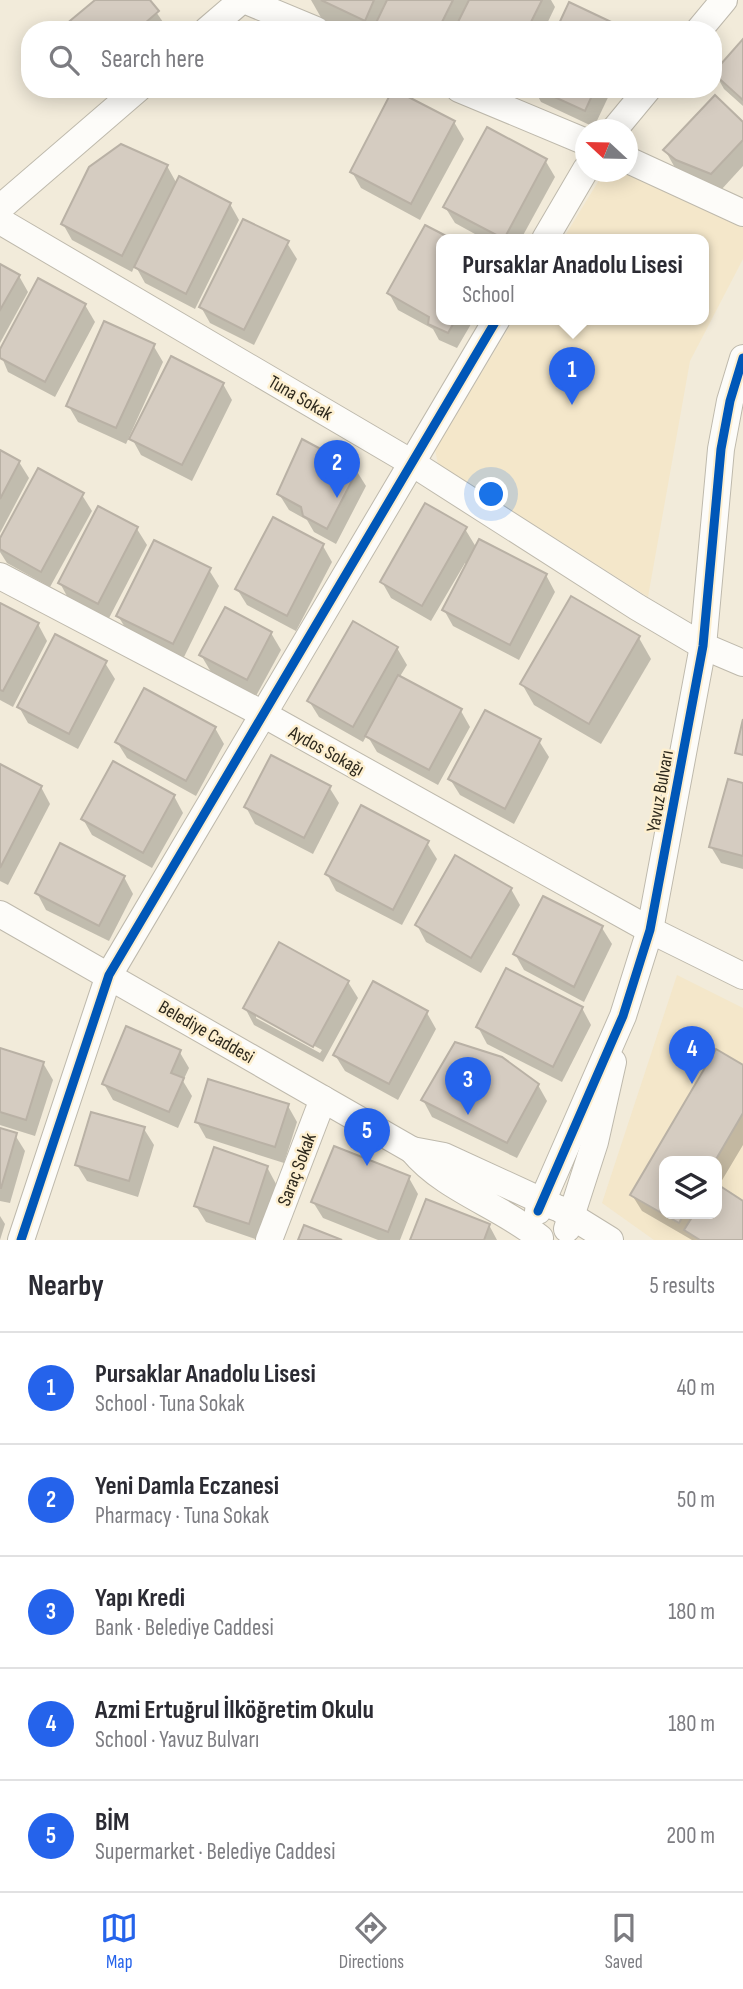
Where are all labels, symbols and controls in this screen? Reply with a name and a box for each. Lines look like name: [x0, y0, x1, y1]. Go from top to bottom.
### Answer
search box: [21, 21, 722, 98]
icon: search: [45, 41, 83, 79]
text: Search here: [101, 44, 204, 75]
north arrow: [575, 119, 638, 182]
popup: [436, 234, 709, 325]
text: Pursaklar Anadolu Lisesi: [462, 250, 683, 281]
text: School: [462, 281, 514, 309]
pin: 1: [549, 347, 595, 405]
street label: Tuna Sokak: [264, 371, 337, 426]
pin: 2: [314, 440, 360, 498]
your location: [474, 477, 508, 511]
street label: Aydos Sokağı: [284, 721, 368, 781]
street label: Yavuz Bulvarı: [642, 749, 679, 834]
street label: Belediye Caddesi: [154, 996, 258, 1069]
pin: 4: [669, 1026, 715, 1084]
pin: 3: [445, 1057, 491, 1115]
pin: 5: [344, 1108, 390, 1166]
street label: Saraç Sokak: [273, 1129, 322, 1209]
map controls: [659, 1156, 722, 1219]
button: layers: [659, 1156, 722, 1219]
text: Nearby: [28, 1268, 104, 1304]
text: 5 results: [649, 1272, 715, 1300]
text: Pursaklar Anadolu Lisesi: [95, 1359, 316, 1390]
text: 1: [46, 1374, 56, 1402]
text: 40 m: [677, 1374, 715, 1402]
text: School · Tuna Sokak: [95, 1390, 245, 1418]
text: Yeni Damla Eczanesi: [95, 1471, 279, 1502]
text: 2: [46, 1486, 56, 1514]
text: 50 m: [677, 1486, 715, 1514]
text: Pharmacy · Tuna Sokak: [95, 1502, 269, 1530]
text: Yapı Kredi: [95, 1583, 185, 1614]
text: 3: [46, 1598, 56, 1626]
text: 180 m: [668, 1598, 715, 1626]
text: Bank · Belediye Caddesi: [95, 1614, 274, 1642]
text: Azmi Ertuğrul İlköğretim Okulu: [95, 1695, 374, 1726]
text: 4: [46, 1710, 56, 1738]
text: 180 m: [668, 1710, 715, 1738]
text: School · Yavuz Bulvarı: [95, 1726, 259, 1754]
text: BİM: [95, 1807, 130, 1838]
text: 5: [46, 1822, 56, 1850]
text: 200 m: [667, 1822, 715, 1850]
text: Supermarket · Belediye Caddesi: [95, 1838, 336, 1866]
tab: Map: [100, 1909, 138, 1974]
tab: Directions: [339, 1909, 404, 1974]
tab: Saved: [605, 1909, 643, 1974]

